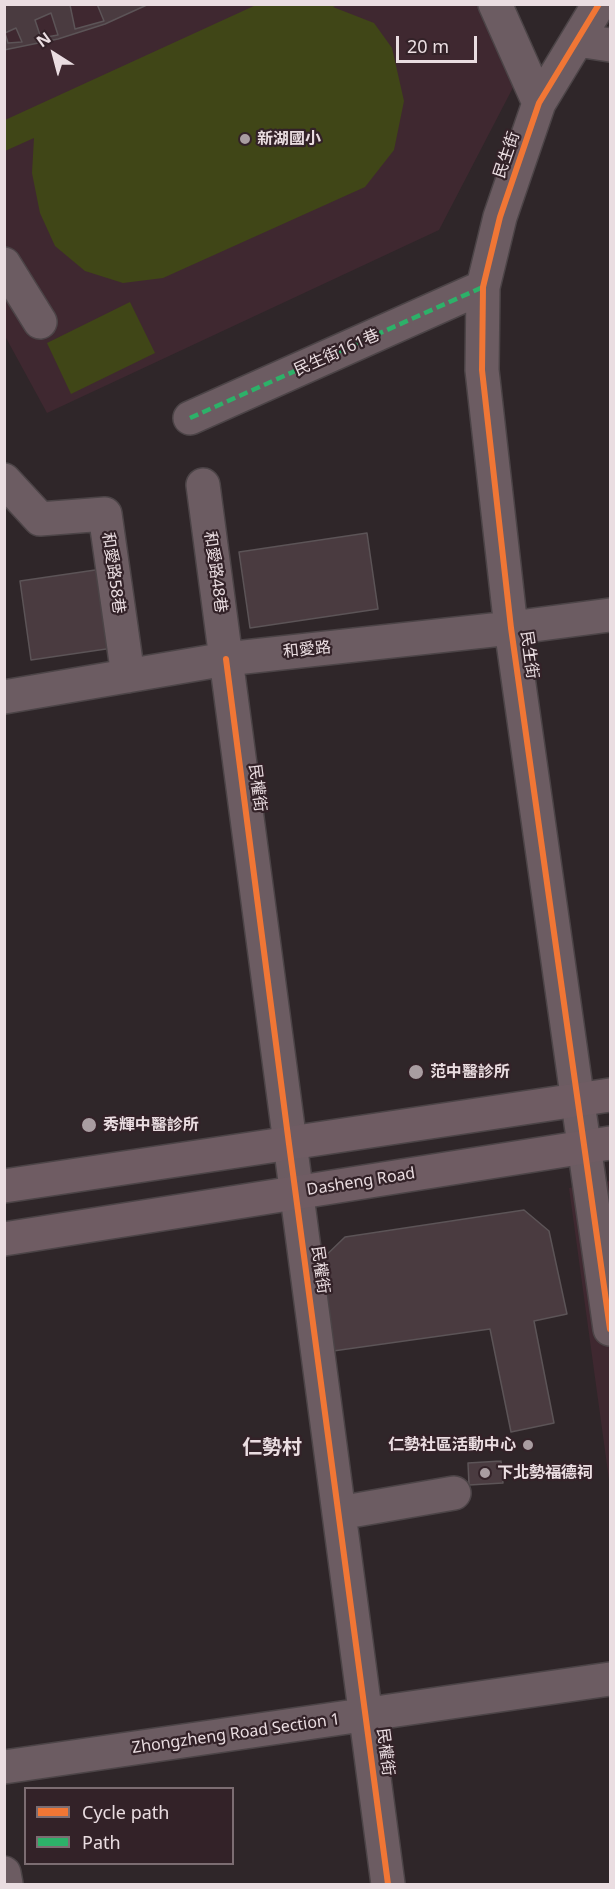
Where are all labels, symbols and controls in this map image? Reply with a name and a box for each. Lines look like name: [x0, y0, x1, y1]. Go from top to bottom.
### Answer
north arrow: [24, 24, 84, 84]
scale bar: [399, 24, 480, 62]
text: N: [32, 27, 55, 52]
text: 20 m: [407, 34, 449, 58]
place label: 新湖國小: [257, 129, 321, 149]
street label: 民生街: [490, 129, 524, 181]
marker: 新湖國小: [238, 132, 252, 146]
street label: 民生街161巷: [291, 326, 383, 380]
street label: 和愛路48巷: [200, 530, 230, 614]
street label: 和愛路58巷: [98, 531, 128, 615]
street label: 民生街: [516, 630, 542, 680]
street label: 和愛路: [282, 638, 332, 662]
street label: 民權街: [245, 763, 269, 813]
place label: 范中醫診所: [430, 1062, 510, 1082]
marker: 范中醫診所: [407, 1063, 425, 1081]
place label: 秀輝中醫診所: [103, 1115, 199, 1135]
marker: 秀輝中醫診所: [80, 1116, 98, 1134]
street label: Dasheng Road: [305, 1164, 417, 1200]
street label: 民權街: [307, 1245, 333, 1295]
place label: 仁勢社區活動中心: [388, 1435, 516, 1455]
district label: 仁勢村: [242, 1436, 302, 1460]
marker: 仁勢社區活動中心: [521, 1438, 535, 1452]
place label: 下北勢福德祠: [497, 1463, 593, 1483]
marker: 下北勢福德祠: [478, 1466, 492, 1480]
street label: Zhongzheng Road Section 1: [131, 1710, 341, 1758]
street label: 民權街: [373, 1727, 397, 1777]
legend: [24, 1787, 234, 1865]
text: Cycle path: [82, 1800, 169, 1824]
text: Path: [82, 1830, 121, 1854]

